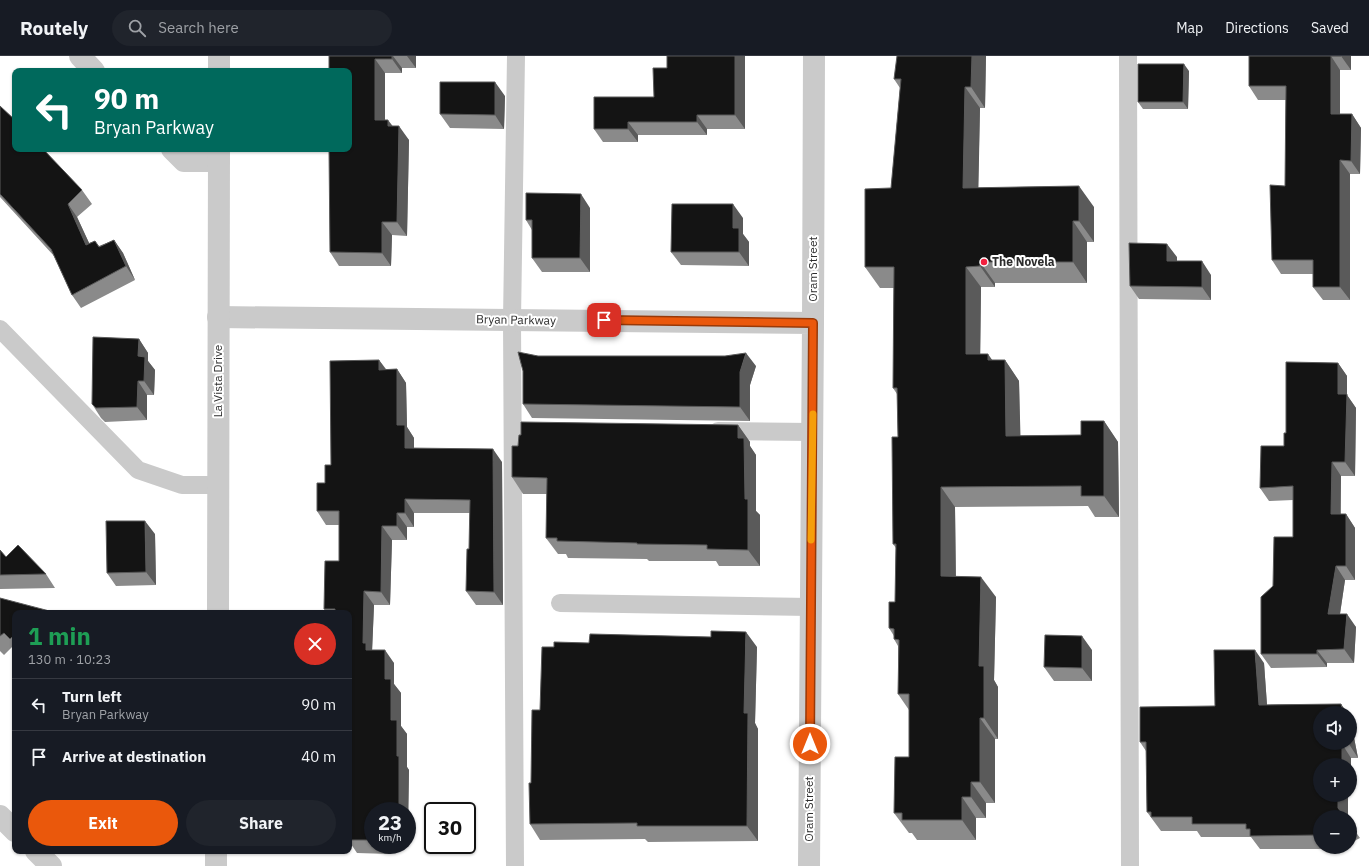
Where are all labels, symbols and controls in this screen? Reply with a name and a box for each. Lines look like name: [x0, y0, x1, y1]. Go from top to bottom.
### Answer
search box: [112, 10, 392, 46]
text: Routely: [20, 16, 88, 40]
icon: search: [126, 17, 148, 39]
text: Search here: [158, 18, 239, 37]
text: Map: [1176, 19, 1203, 37]
text: Directions: [1225, 19, 1289, 37]
text: Saved: [1311, 19, 1349, 37]
text: 90 m: [94, 80, 159, 117]
icon: left: [28, 84, 80, 136]
text: Bryan Parkway: [94, 116, 214, 139]
street label: Oram Street: [805, 236, 820, 302]
place label: The Novela: [992, 254, 1055, 269]
marker: The Novela: [979, 257, 989, 267]
pin: [587, 303, 621, 337]
icon: arrive: [593, 309, 615, 331]
street label: Bryan Parkway: [476, 311, 556, 328]
street label: La Vista Drive: [210, 344, 225, 417]
text: 1 min: [28, 620, 91, 652]
button: close: [294, 623, 336, 665]
text: 130 m · 10:23: [28, 651, 111, 668]
text: Turn left: [62, 687, 122, 706]
icon: left: [28, 694, 50, 716]
text: 90 m: [301, 695, 336, 714]
text: Bryan Parkway: [62, 706, 149, 723]
map controls: [1313, 706, 1357, 854]
button: sound: [1313, 706, 1357, 750]
position arrow: [789, 723, 831, 765]
icon: arrive: [28, 746, 50, 768]
text: Arrive at destination: [62, 747, 206, 766]
text: 40 m: [301, 747, 336, 766]
button: +: [1313, 758, 1357, 802]
street label: Oram Street: [801, 776, 816, 842]
button: Exit: [28, 800, 178, 846]
button: Share: [186, 800, 336, 846]
speed limit sign: 30: [424, 802, 476, 854]
text: 23: [378, 809, 402, 836]
button: −: [1313, 810, 1357, 854]
text: km/h: [378, 831, 402, 844]

